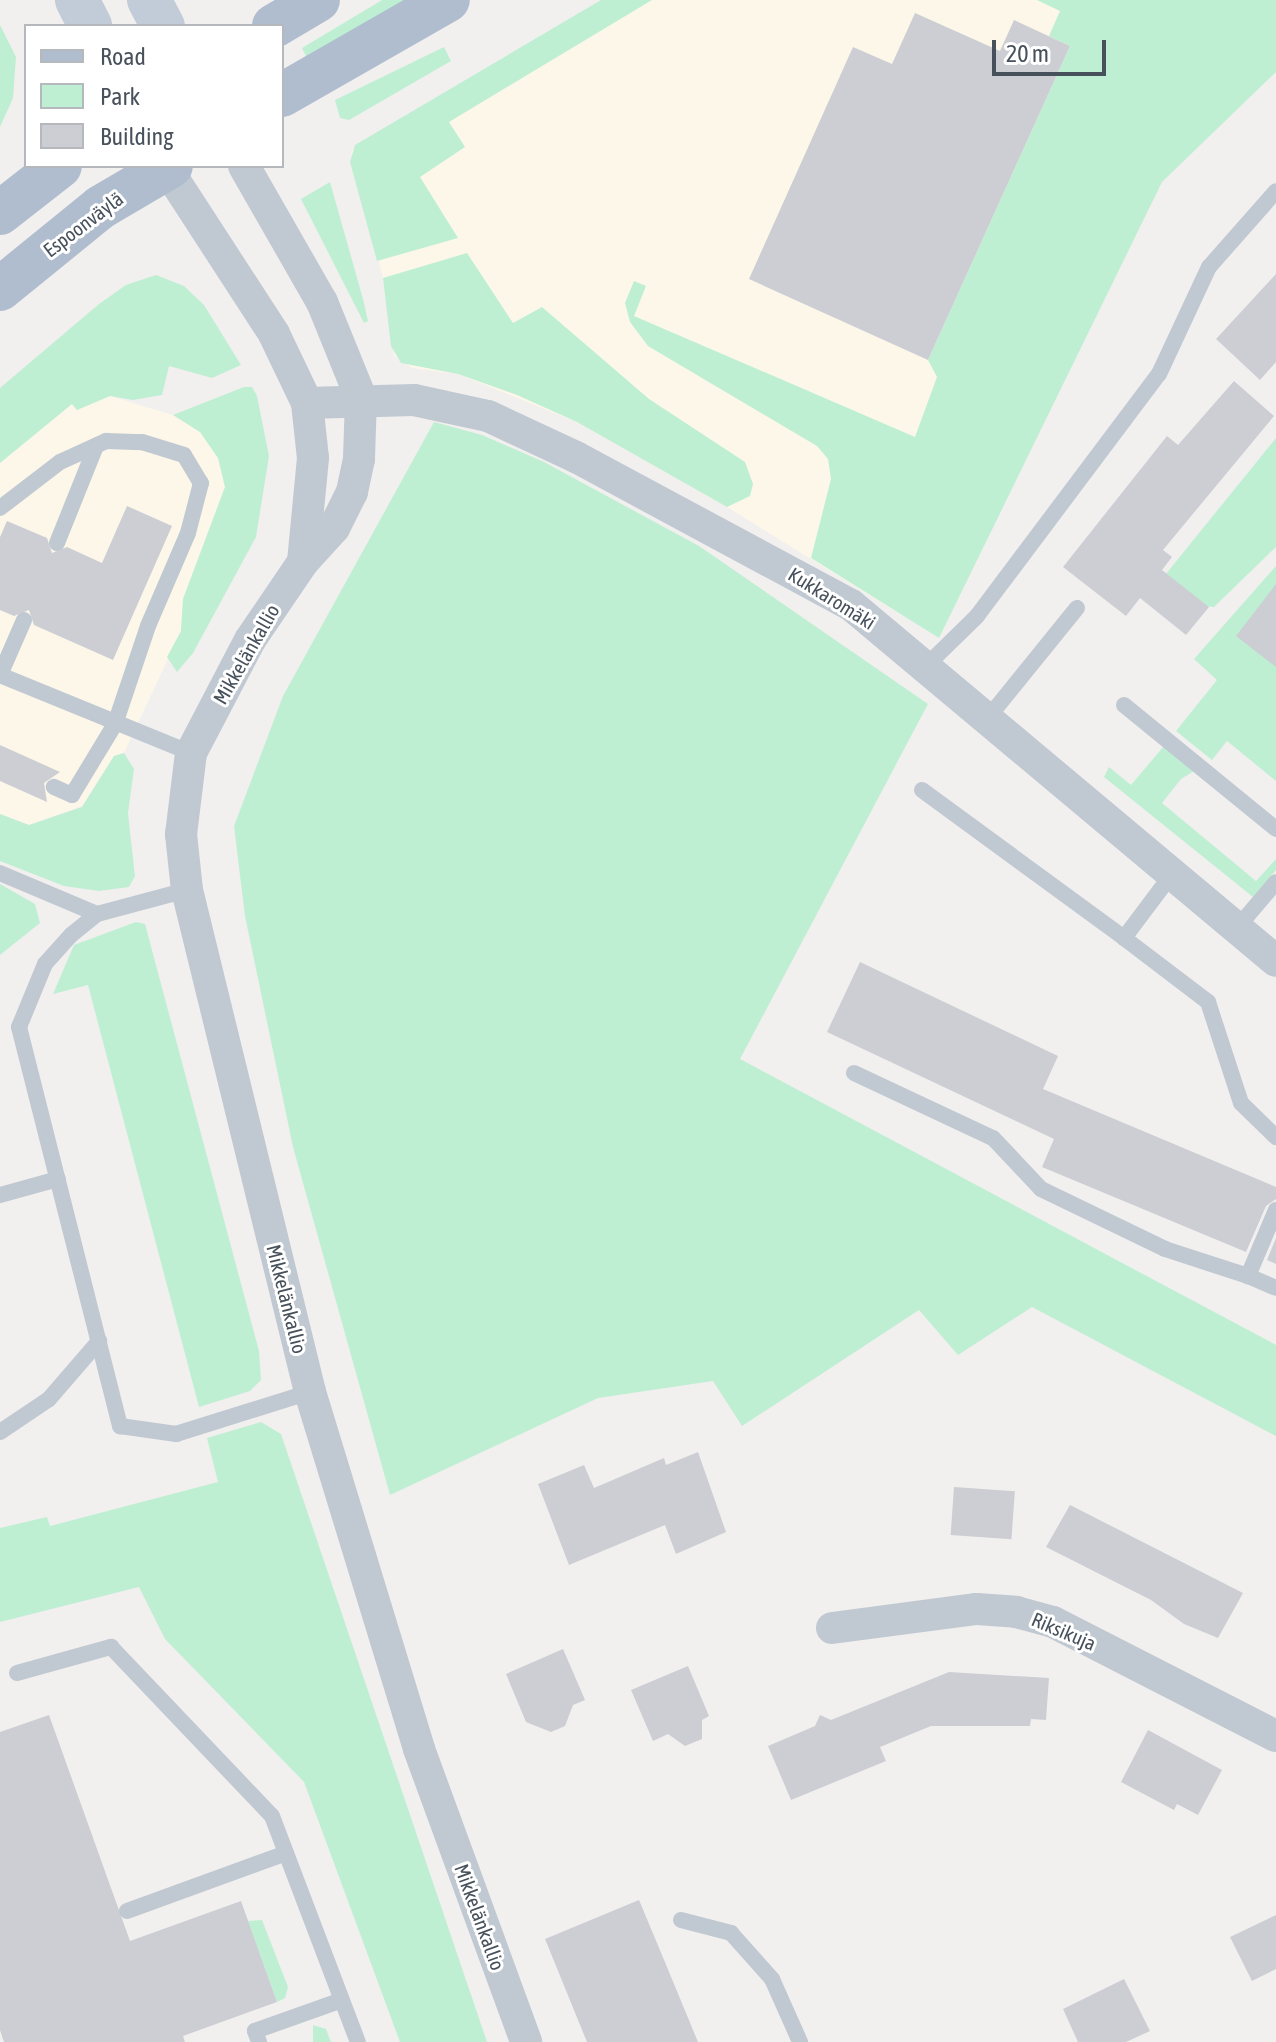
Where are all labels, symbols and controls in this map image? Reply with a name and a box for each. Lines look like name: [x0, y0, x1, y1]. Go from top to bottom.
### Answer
legend: [24, 24, 284, 168]
scale bar: [996, 24, 1110, 74]
text: 20 m: [1006, 40, 1049, 67]
text: Road: [100, 43, 146, 70]
text: Park: [100, 83, 140, 110]
text: Building: [100, 123, 173, 150]
street label: Espoonväylä: [38, 186, 128, 262]
street label: Kukkaromäki: [784, 562, 880, 634]
street label: Mikkelänkallio: [208, 600, 284, 708]
street label: Mikkelänkallio: [262, 1242, 312, 1356]
street label: Riksikuja: [1028, 1607, 1100, 1655]
street label: Mikkelänkallio: [450, 1861, 510, 1973]

